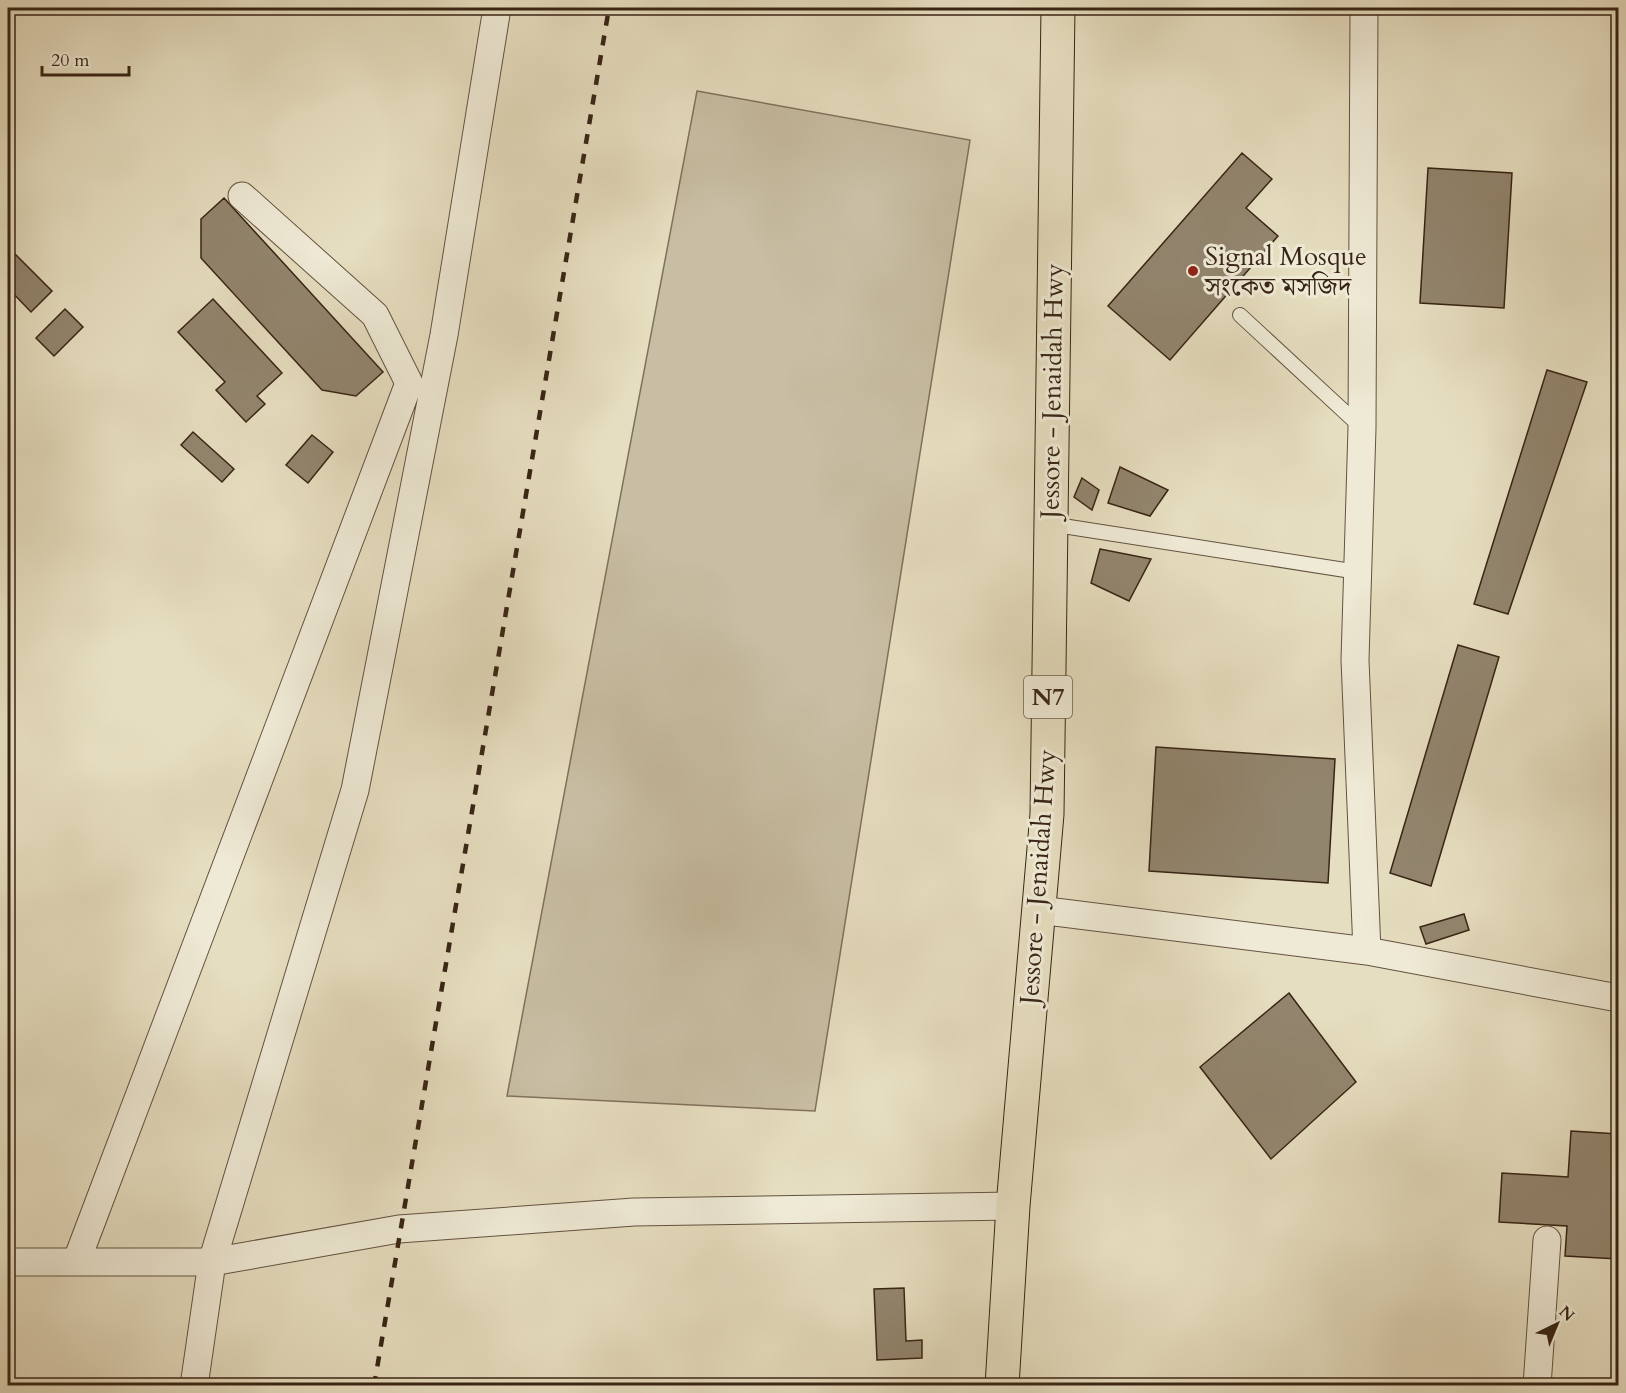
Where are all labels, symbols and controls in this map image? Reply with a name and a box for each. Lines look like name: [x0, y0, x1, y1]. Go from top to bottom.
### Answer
scale bar: [42, 39, 129, 77]
text: 20 m: [51, 48, 90, 73]
place label: Signal Mosque সংকেত মসজিদ: [1204, 239, 1367, 304]
street label: Jessore - Jenaidah Hwy: [1032, 263, 1072, 523]
marker: Signal Mosque সংকেত মসজিদ: [1186, 264, 1200, 278]
road number: N7: [1024, 676, 1072, 718]
street label: Jessore - Jenaidah Hwy: [1011, 748, 1064, 1010]
north arrow: [1527, 1294, 1587, 1354]
text: N: [1554, 1301, 1579, 1327]

